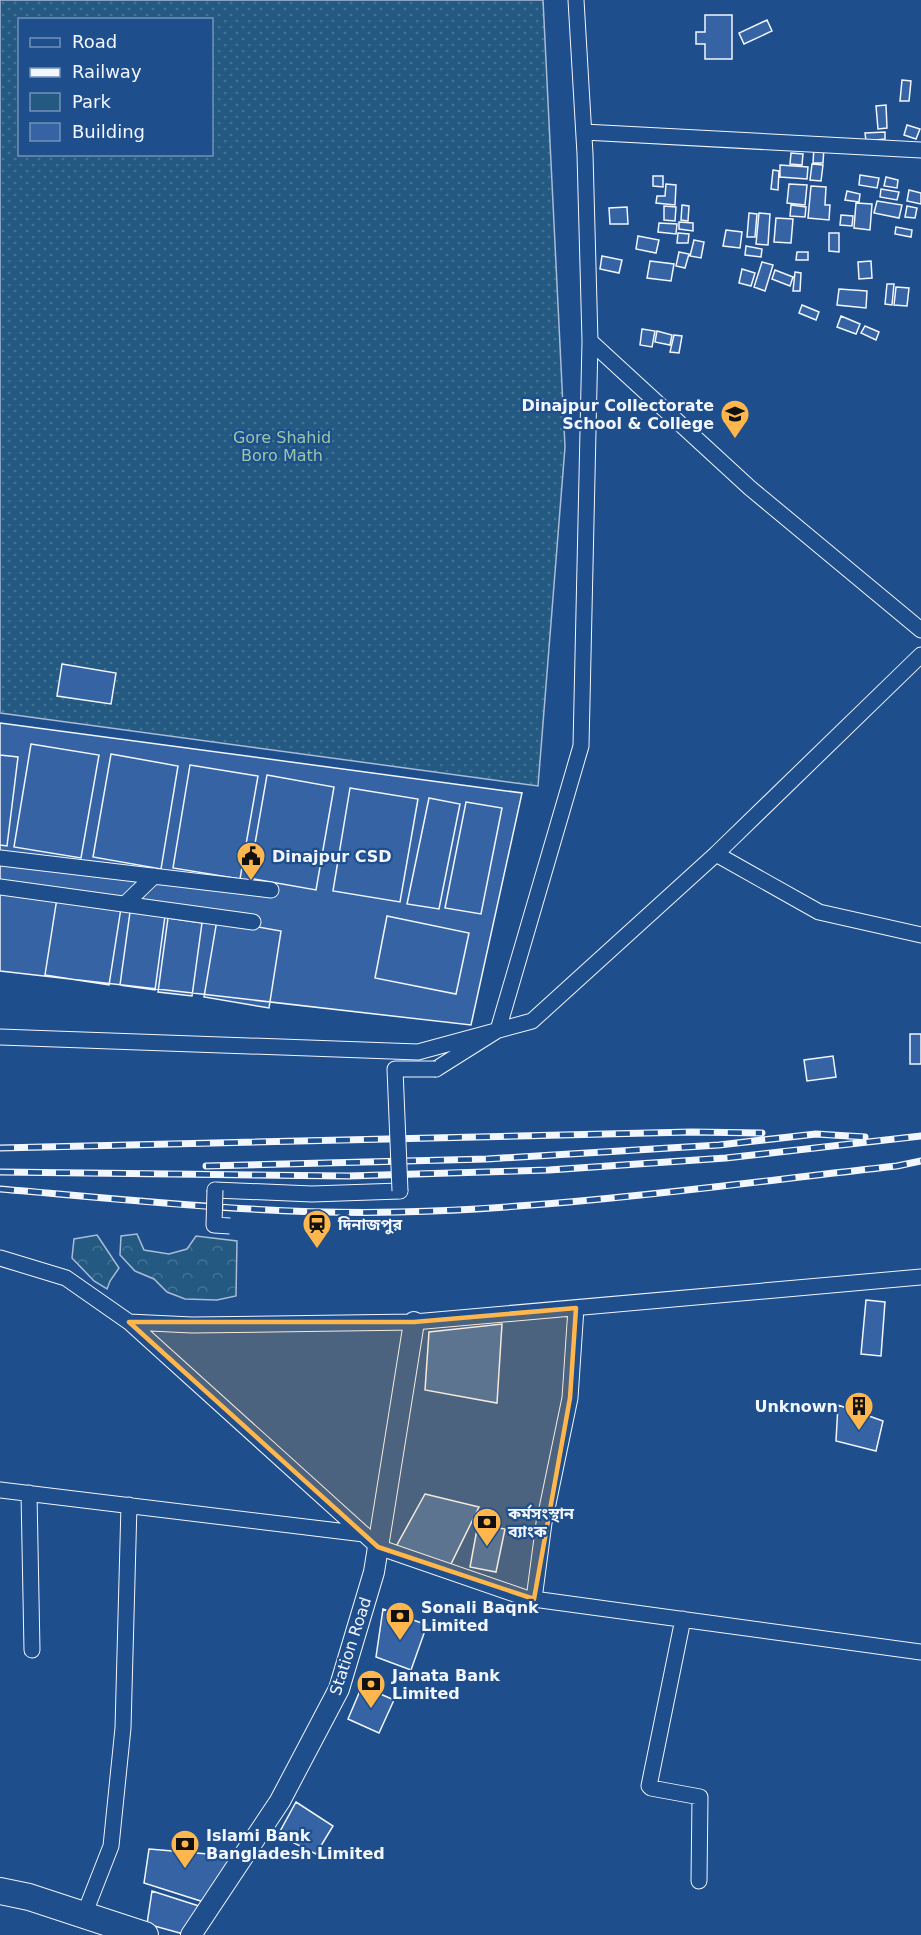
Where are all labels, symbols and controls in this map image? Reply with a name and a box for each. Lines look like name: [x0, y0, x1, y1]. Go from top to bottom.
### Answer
legend: [18, 18, 213, 156]
text: Road: [72, 31, 117, 52]
text: Railway: [72, 61, 142, 82]
text: Park: [72, 91, 111, 112]
text: Building: [72, 121, 145, 142]
place label: Dinajpur Collectorate School & College: [521, 396, 714, 433]
school or university icon: Dinajpur Collectorate School & College: [719, 398, 751, 440]
park label: Gore Shahid Boro Math: [233, 428, 331, 465]
public building icon: Dinajpur CSD: [235, 840, 267, 882]
place label: Dinajpur CSD: [272, 847, 392, 866]
station icon: দিনাজপুর: [301, 1208, 333, 1250]
place label: দিনাজপুর: [337, 1215, 402, 1235]
building icon: Unknown: [843, 1390, 875, 1432]
place label: Unknown: [754, 1397, 838, 1416]
place label: কর্মসংস্থান ব্যাংক: [507, 1504, 575, 1541]
bank icon: কর্মসংস্থান ব্যাংক: [471, 1506, 503, 1548]
street label: Station Road: [326, 1595, 375, 1698]
place label: Sonali Baqnk Limited: [421, 1598, 539, 1635]
bank icon: Sonali Baqnk Limited: [384, 1600, 416, 1642]
place label: Janata Bank Limited: [391, 1666, 500, 1703]
bank icon: Janata Bank Limited: [355, 1668, 387, 1710]
place label: Islami Bank Bangladesh Limited: [206, 1826, 385, 1863]
bank icon: Islami Bank Bangladesh Limited: [169, 1828, 201, 1870]

